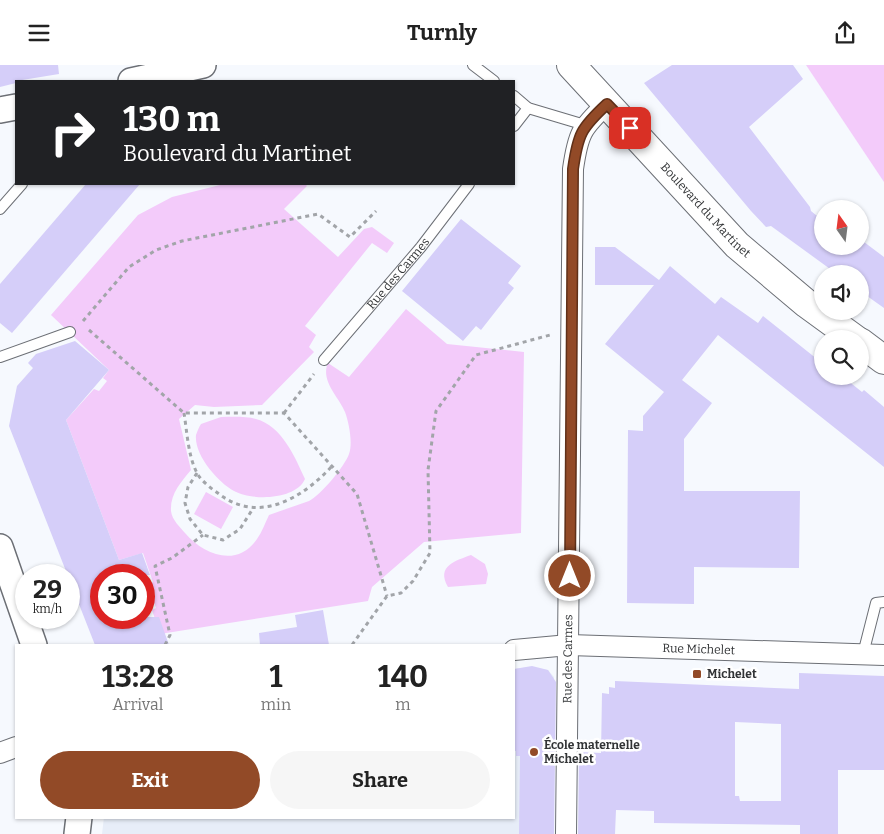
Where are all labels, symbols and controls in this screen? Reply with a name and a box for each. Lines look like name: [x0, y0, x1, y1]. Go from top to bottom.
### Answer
icon: menu: [25, 19, 53, 47]
text: Turnly: [407, 19, 477, 46]
icon: share: [831, 19, 859, 47]
text: 130 m: [123, 98, 220, 140]
icon: right: [40, 100, 105, 165]
pin: [609, 107, 651, 149]
icon: arrive: [616, 114, 644, 142]
text: Boulevard du Martinet: [123, 140, 352, 167]
street label: Boulevard du Martinet: [658, 160, 754, 261]
north arrow: [814, 200, 869, 255]
map controls: [814, 200, 869, 385]
street label: Rue des Carmes: [364, 235, 433, 312]
button: sound: [814, 265, 869, 320]
button: search: [814, 330, 869, 385]
position arrow: [543, 549, 595, 601]
speed limit sign: 30: [90, 564, 155, 629]
text: 29: [33, 575, 62, 605]
text: km/h: [33, 602, 62, 616]
street label: Rue des Carmes: [560, 614, 575, 704]
street label: Rue Michelet: [662, 641, 736, 657]
text: 13:28: [102, 659, 174, 695]
text: 1: [269, 659, 282, 695]
text: 140: [378, 659, 428, 695]
place label: Michelet: [707, 667, 757, 681]
marker: Michelet: [691, 668, 703, 680]
text: Arrival: [113, 695, 163, 714]
text: min: [261, 695, 291, 714]
text: m: [395, 695, 411, 714]
place label: École maternelle Michelet: [544, 736, 640, 766]
marker: École maternelle Michelet: [528, 746, 540, 758]
button: Exit: [40, 751, 260, 809]
button: Share: [270, 751, 490, 809]

